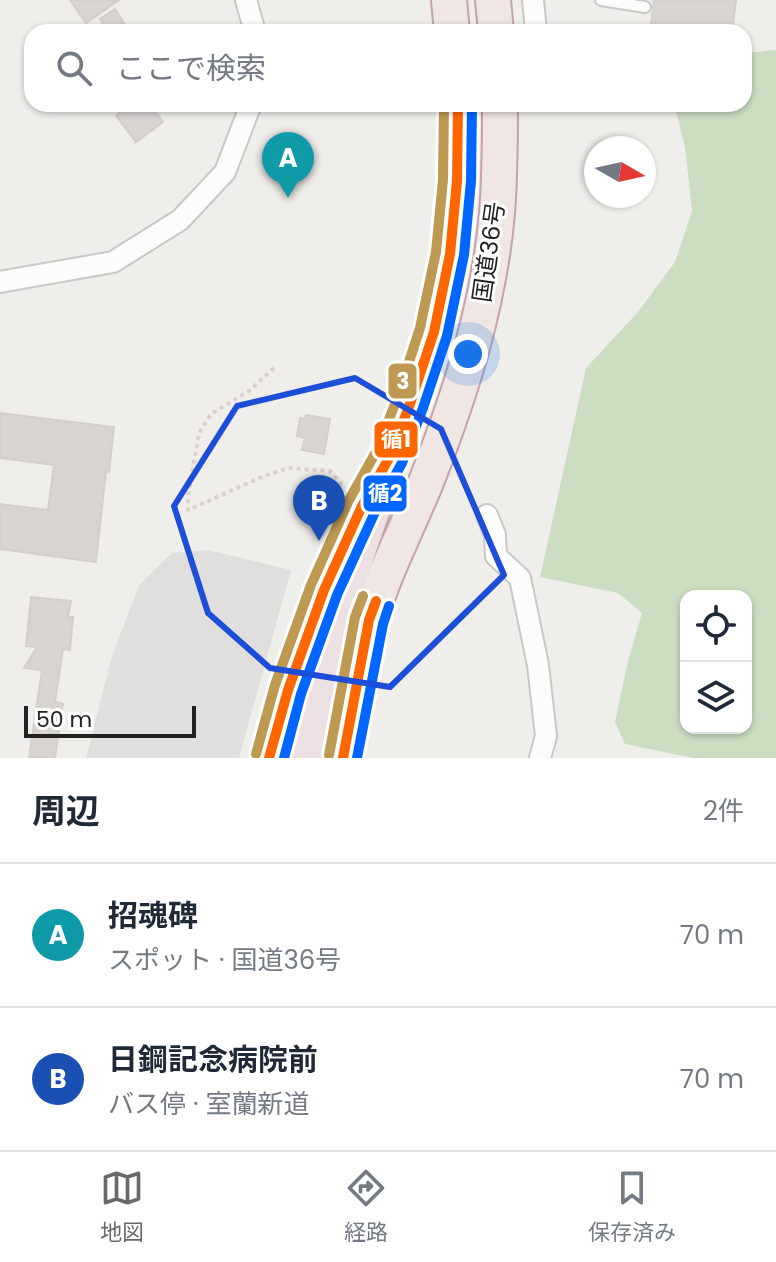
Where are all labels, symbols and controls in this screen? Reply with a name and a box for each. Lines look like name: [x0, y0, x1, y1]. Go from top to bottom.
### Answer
search box: [24, 24, 752, 112]
icon: search: [52, 46, 96, 90]
text: ここで検索: [116, 47, 266, 90]
pin: A: [262, 132, 314, 198]
north arrow: [584, 136, 656, 208]
street label: 国道36号: [465, 199, 512, 304]
your location: [448, 334, 488, 374]
line badge: 3: [387, 362, 418, 400]
text: 3: [396, 366, 410, 397]
line badge: 循1: [373, 420, 419, 459]
text: 循1: [381, 424, 411, 455]
line badge: 循2: [362, 474, 408, 513]
pin: B: [293, 475, 345, 541]
text: 循2: [368, 478, 402, 509]
map controls: [680, 590, 752, 734]
button: locate: [680, 590, 752, 662]
button: layers: [680, 662, 752, 734]
scale bar: [24, 702, 196, 738]
text: 50 m: [36, 704, 92, 735]
text: 周辺: [32, 787, 100, 835]
text: 2件: [703, 793, 744, 829]
text: 招魂碑: [108, 894, 198, 937]
text: A: [48, 917, 68, 953]
text: 70 m: [680, 917, 744, 953]
text: スポット · 国道36号: [108, 942, 341, 978]
text: 日鋼記念病院前: [108, 1038, 318, 1081]
text: B: [49, 1061, 67, 1097]
text: 70 m: [680, 1061, 744, 1097]
text: バス停 · 室蘭新道: [108, 1086, 309, 1122]
tab: 地図: [100, 1166, 144, 1249]
tab: 経路: [344, 1166, 388, 1249]
tab: 保存済み: [588, 1166, 676, 1249]

